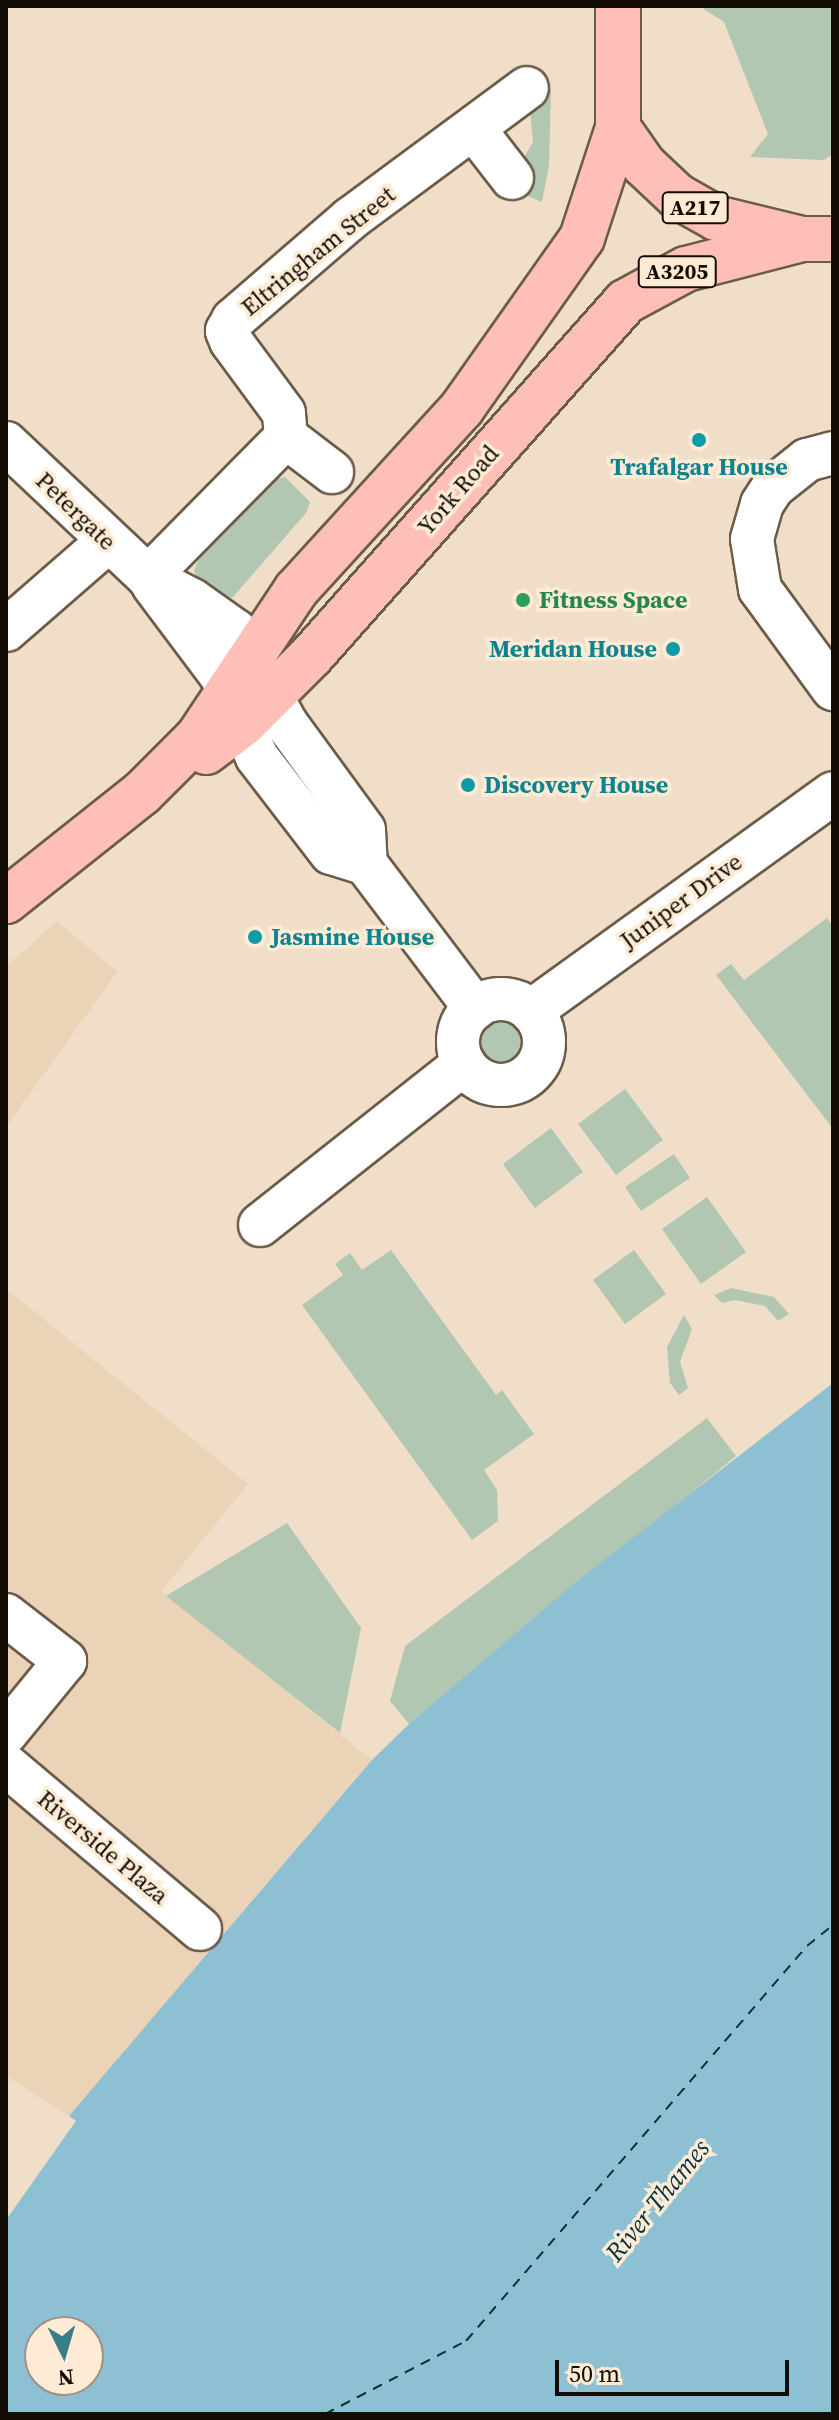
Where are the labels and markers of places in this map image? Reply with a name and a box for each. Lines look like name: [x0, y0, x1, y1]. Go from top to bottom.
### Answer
marker: Trafalgar House: [690, 431, 708, 449]
place label: Trafalgar House: [610, 453, 788, 481]
place label: Fitness Space: [539, 586, 687, 614]
marker: Fitness Space: [514, 591, 532, 609]
place label: Meridan House: [489, 635, 657, 663]
marker: Meridan House: [664, 640, 682, 658]
place label: Discovery House: [484, 771, 668, 799]
marker: Discovery House: [459, 776, 477, 794]
place label: Jasmine House: [271, 923, 434, 951]
marker: Jasmine House: [246, 928, 264, 946]

